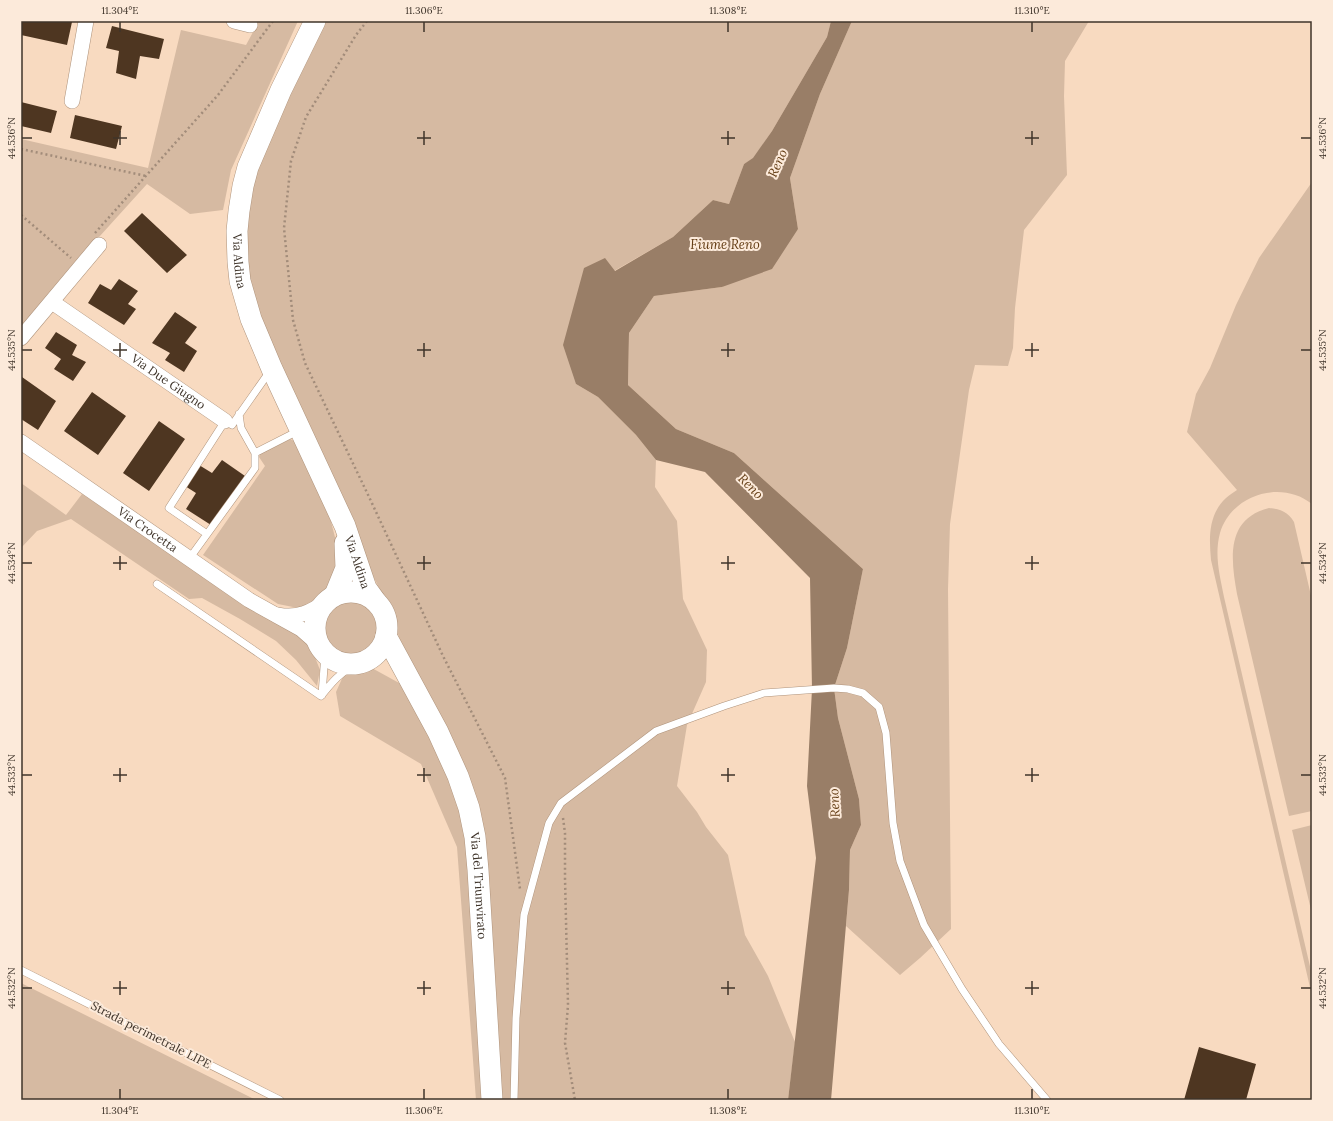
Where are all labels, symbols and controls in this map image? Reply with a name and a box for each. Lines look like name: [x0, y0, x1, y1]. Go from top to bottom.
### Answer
text: 11.304°E: [101, 4, 139, 17]
text: 11.306°E: [405, 4, 443, 17]
text: 11.308°E: [709, 4, 747, 17]
text: 11.310°E: [1014, 4, 1050, 17]
text: 44.536°N: [5, 117, 18, 159]
text: 44.536°N: [1316, 117, 1329, 159]
water label: Reno: [764, 146, 791, 180]
street label: Via Aldina: [230, 232, 250, 290]
water label: Fiume Reno: [690, 236, 760, 253]
text: 44.535°N: [5, 329, 18, 371]
text: 44.535°N: [1316, 329, 1329, 371]
street label: Via Due Giugno: [128, 350, 208, 412]
water label: Reno: [734, 470, 767, 503]
street label: Via Crocetta: [114, 503, 181, 555]
street label: Via Aldina: [341, 532, 374, 591]
text: 44.534°N: [5, 542, 18, 584]
text: 44.534°N: [1316, 542, 1329, 584]
text: 44.533°N: [5, 754, 18, 796]
text: 44.533°N: [1316, 754, 1329, 796]
water label: Reno: [825, 788, 844, 818]
street label: Via del Triumvirato: [467, 830, 490, 940]
text: 44.532°N: [5, 967, 18, 1009]
text: 44.532°N: [1316, 967, 1329, 1009]
street label: Strada perimetrale LIPE: [89, 998, 214, 1071]
text: 11.304°E: [101, 1104, 139, 1117]
text: 11.306°E: [405, 1104, 443, 1117]
text: 11.308°E: [709, 1104, 747, 1117]
text: 11.310°E: [1014, 1104, 1050, 1117]

